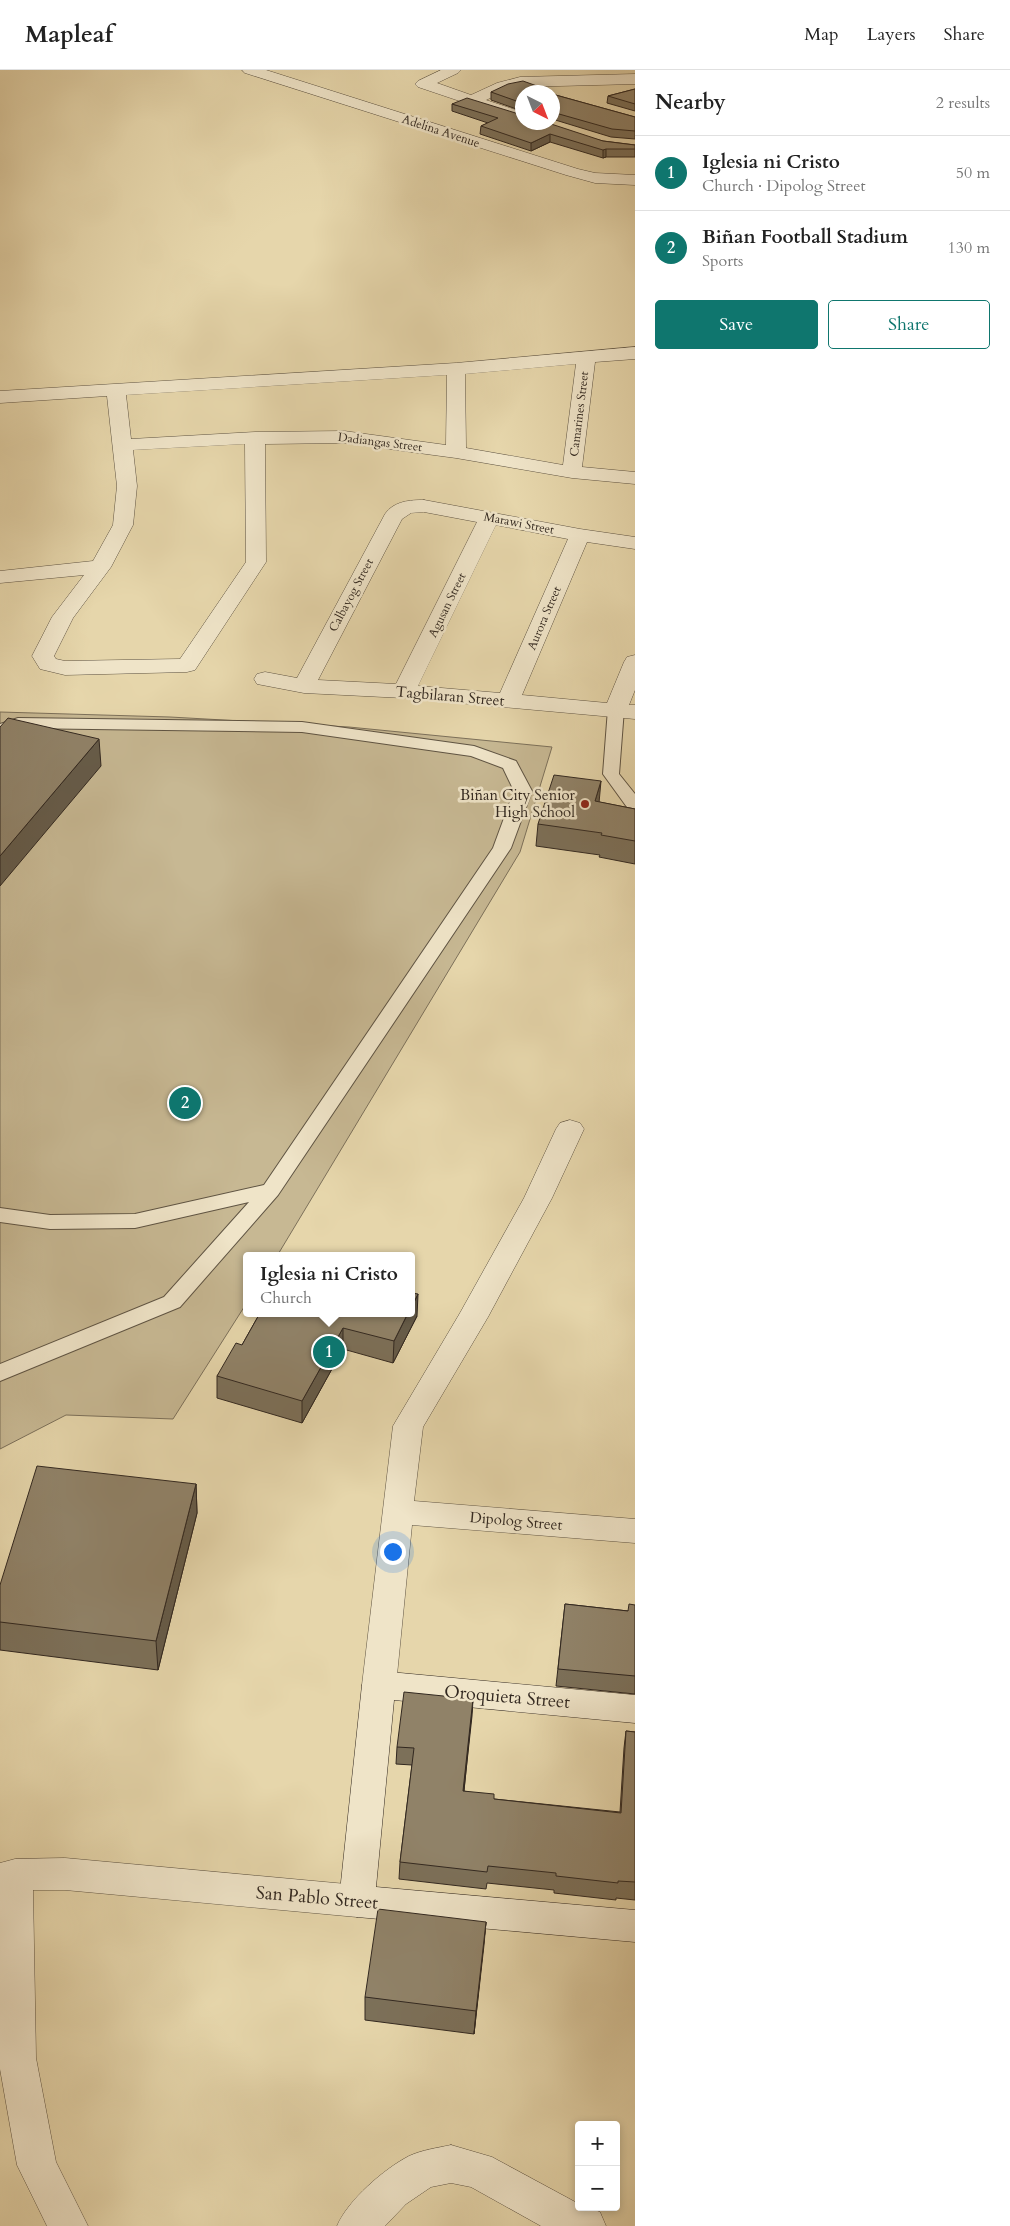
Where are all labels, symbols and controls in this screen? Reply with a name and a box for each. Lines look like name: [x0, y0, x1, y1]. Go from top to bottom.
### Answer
text: Mapleaf: [25, 18, 113, 51]
text: Map: [804, 22, 839, 47]
text: Layers: [867, 22, 916, 47]
text: Share: [944, 22, 985, 47]
north arrow: [515, 85, 560, 130]
text: Nearby: [655, 88, 726, 117]
text: 2 results: [936, 92, 990, 114]
street label: Adelina Avenue: [400, 111, 482, 151]
text: Iglesia ni Cristo: [702, 149, 840, 175]
text: 1: [667, 162, 675, 184]
text: 50 m: [956, 162, 990, 184]
text: Church · Dipolog Street: [702, 175, 866, 197]
text: Biñan Football Stadium: [702, 224, 908, 250]
text: 2: [667, 237, 675, 259]
text: 130 m: [948, 237, 990, 259]
text: Sports: [702, 250, 743, 272]
button: Save: [655, 300, 818, 349]
button: Share: [828, 300, 990, 349]
street label: Camarines Street: [566, 370, 592, 458]
street label: Dadiangas Street: [337, 429, 423, 455]
street label: Marawi Street: [483, 508, 556, 538]
street label: Calbayog Street: [325, 555, 377, 634]
street label: Agusan Street: [424, 570, 470, 640]
street label: Aurora Street: [523, 584, 565, 652]
street label: Tagbilaran Street: [395, 681, 505, 711]
place label: Biñan City Senior High School: [460, 785, 576, 822]
marker: Biñan City Senior High School: [579, 798, 591, 810]
pin: 2: [169, 1084, 201, 1122]
popup: [243, 1252, 415, 1317]
text: Iglesia ni Cristo: [260, 1261, 398, 1287]
text: Church: [260, 1287, 312, 1309]
pin: 1: [313, 1333, 345, 1371]
street label: Dipolog Street: [469, 1507, 563, 1535]
your location: [380, 1539, 406, 1565]
street label: Oroquieta Street: [443, 1679, 571, 1715]
street label: San Pablo Street: [255, 1880, 379, 1916]
map controls: [575, 2121, 620, 2211]
button: +: [575, 2121, 620, 2166]
button: −: [575, 2166, 620, 2211]

